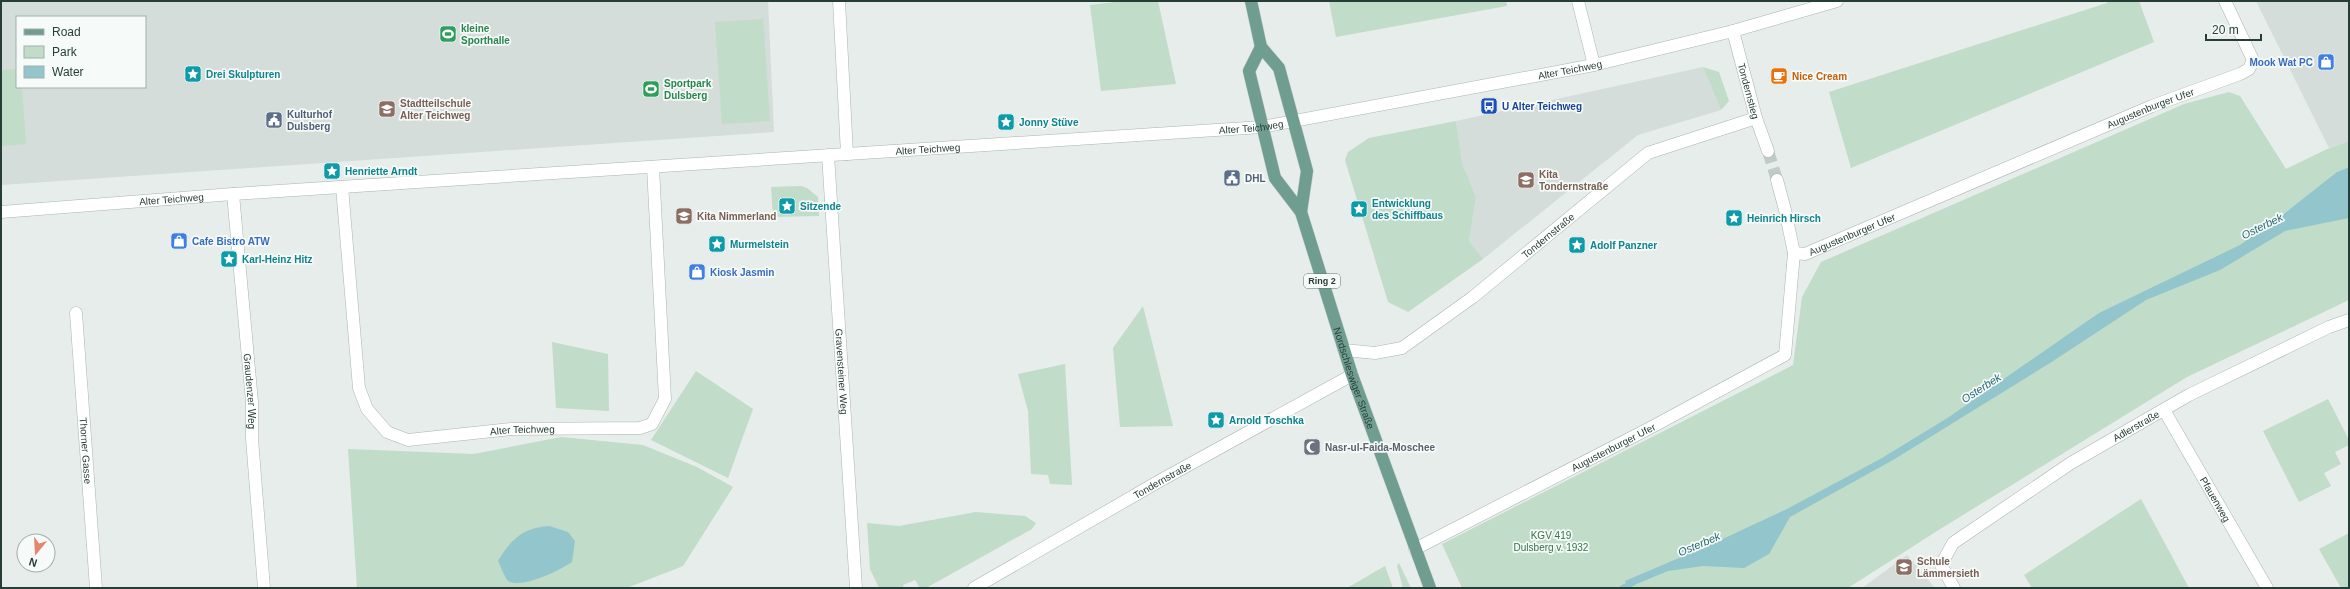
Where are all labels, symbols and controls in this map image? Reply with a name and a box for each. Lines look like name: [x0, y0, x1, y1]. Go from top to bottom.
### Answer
legend: [16, 16, 146, 88]
scale bar: [2206, 16, 2261, 42]
place label: kleine Sporthalle: [461, 23, 510, 46]
text: 20 m: [2212, 23, 2239, 37]
sports icon: kleine Sporthalle: [438, 24, 458, 44]
text: Road: [52, 25, 81, 39]
text: Park: [52, 45, 78, 59]
shop icon: Mook Wat PC: [2316, 52, 2336, 72]
place label: Mook Wat PC: [2249, 57, 2313, 68]
street label: Alter Teichweg: [1537, 58, 1603, 81]
street label: Tondernstieg: [1736, 62, 1761, 120]
place icon: Drei Skulpturen: [183, 64, 203, 84]
text: Water: [52, 65, 84, 79]
cafe icon: Nice Cream: [1769, 66, 1789, 86]
place label: Drei Skulpturen: [206, 69, 280, 80]
place label: Nice Cream: [1792, 71, 1847, 82]
place label: Sportpark Dulsberg: [664, 78, 712, 101]
sports icon: Sportpark Dulsberg: [641, 79, 661, 99]
street label: Augustenburger Ufer: [2105, 86, 2196, 131]
bus stop icon: U Alter Teichweg: [1479, 96, 1499, 116]
place label: Stadtteilschule Alter Teichweg: [400, 98, 472, 121]
school or university icon: Stadtteilschule Alter Teichweg: [377, 99, 397, 119]
place label: U Alter Teichweg: [1502, 101, 1582, 112]
place label: Kulturhof Dulsberg: [287, 109, 333, 132]
public building icon: Kulturhof Dulsberg: [264, 110, 284, 130]
place icon: Jonny Stüve: [996, 112, 1016, 132]
place label: Jonny Stüve: [1019, 117, 1079, 128]
street label: Alter Teichweg: [1218, 118, 1284, 136]
street label: Alter Teichweg: [895, 142, 961, 157]
place icon: Henriette Arndt: [322, 161, 342, 181]
place label: Henriette Arndt: [345, 166, 418, 177]
public building icon: DHL: [1222, 168, 1242, 188]
place label: Kita Tondernstraße: [1539, 169, 1609, 192]
school or university icon: Kita Tondernstraße: [1516, 170, 1536, 190]
place label: DHL: [1245, 173, 1266, 184]
street label: Alter Teichweg: [139, 191, 204, 207]
place icon: Sitzende: [777, 196, 797, 216]
place label: Entwicklung des Schiffbaus: [1372, 198, 1444, 221]
place icon: Entwicklung des Schiffbaus: [1349, 199, 1369, 219]
place label: Sitzende: [800, 201, 842, 212]
school or university icon: Kita Nimmerland: [674, 206, 694, 226]
place icon: Heinrich Hirsch: [1724, 208, 1744, 228]
place label: Kita Nimmerland: [697, 211, 776, 222]
street label: Tondernstraße: [1520, 211, 1577, 261]
street label: Augustenburger Ufer: [1807, 211, 1898, 258]
water label: Osterbek: [2239, 211, 2285, 241]
place label: Heinrich Hirsch: [1747, 213, 1821, 224]
shop icon: Cafe Bistro ATW: [169, 231, 189, 251]
place icon: Murmelstein: [707, 234, 727, 254]
place icon: Adolf Panzner: [1567, 235, 1587, 255]
place label: Cafe Bistro ATW: [192, 236, 270, 247]
place label: Murmelstein: [730, 239, 789, 250]
place label: Adolf Panzner: [1590, 240, 1657, 251]
place icon: Karl-Heinz Hitz: [219, 249, 239, 269]
place label: Karl-Heinz Hitz: [242, 254, 313, 265]
shop icon: Kiosk Jasmin: [687, 262, 707, 282]
place label: Kiosk Jasmin: [710, 267, 774, 278]
road number: Ring 2: [1304, 274, 1340, 288]
street label: Nordschleswiger Straße: [1331, 326, 1376, 431]
street label: Gravensteiner Weg: [833, 328, 850, 415]
street label: Graudenzer Weg: [242, 353, 257, 429]
water label: Osterbek: [1959, 371, 2003, 405]
street label: Adlerstraße: [2111, 408, 2162, 444]
place icon: Arnold Toschka: [1206, 410, 1226, 430]
place label: Arnold Toschka: [1229, 415, 1304, 426]
street label: Thorner Gasse: [78, 417, 93, 485]
street label: Augustenburger Ufer: [1570, 421, 1658, 474]
street label: Alter Teichweg: [489, 424, 555, 437]
mosque icon: Nasr-ul-Faida-Moschee: [1302, 437, 1322, 457]
place label: Nasr-ul-Faida-Moschee: [1325, 442, 1435, 453]
street label: Tondernstraße: [1132, 459, 1194, 501]
street label: Pfauenweg: [2198, 475, 2232, 524]
park label: KGV 419 Dulsberg v. 1932: [1514, 530, 1589, 553]
water label: Osterbek: [1676, 530, 1722, 558]
north arrow: [16, 533, 56, 573]
text: N: [27, 556, 39, 569]
place label: Schule Lämmersieth: [1917, 556, 1979, 579]
school or university icon: Schule Lämmersieth: [1894, 557, 1914, 577]

